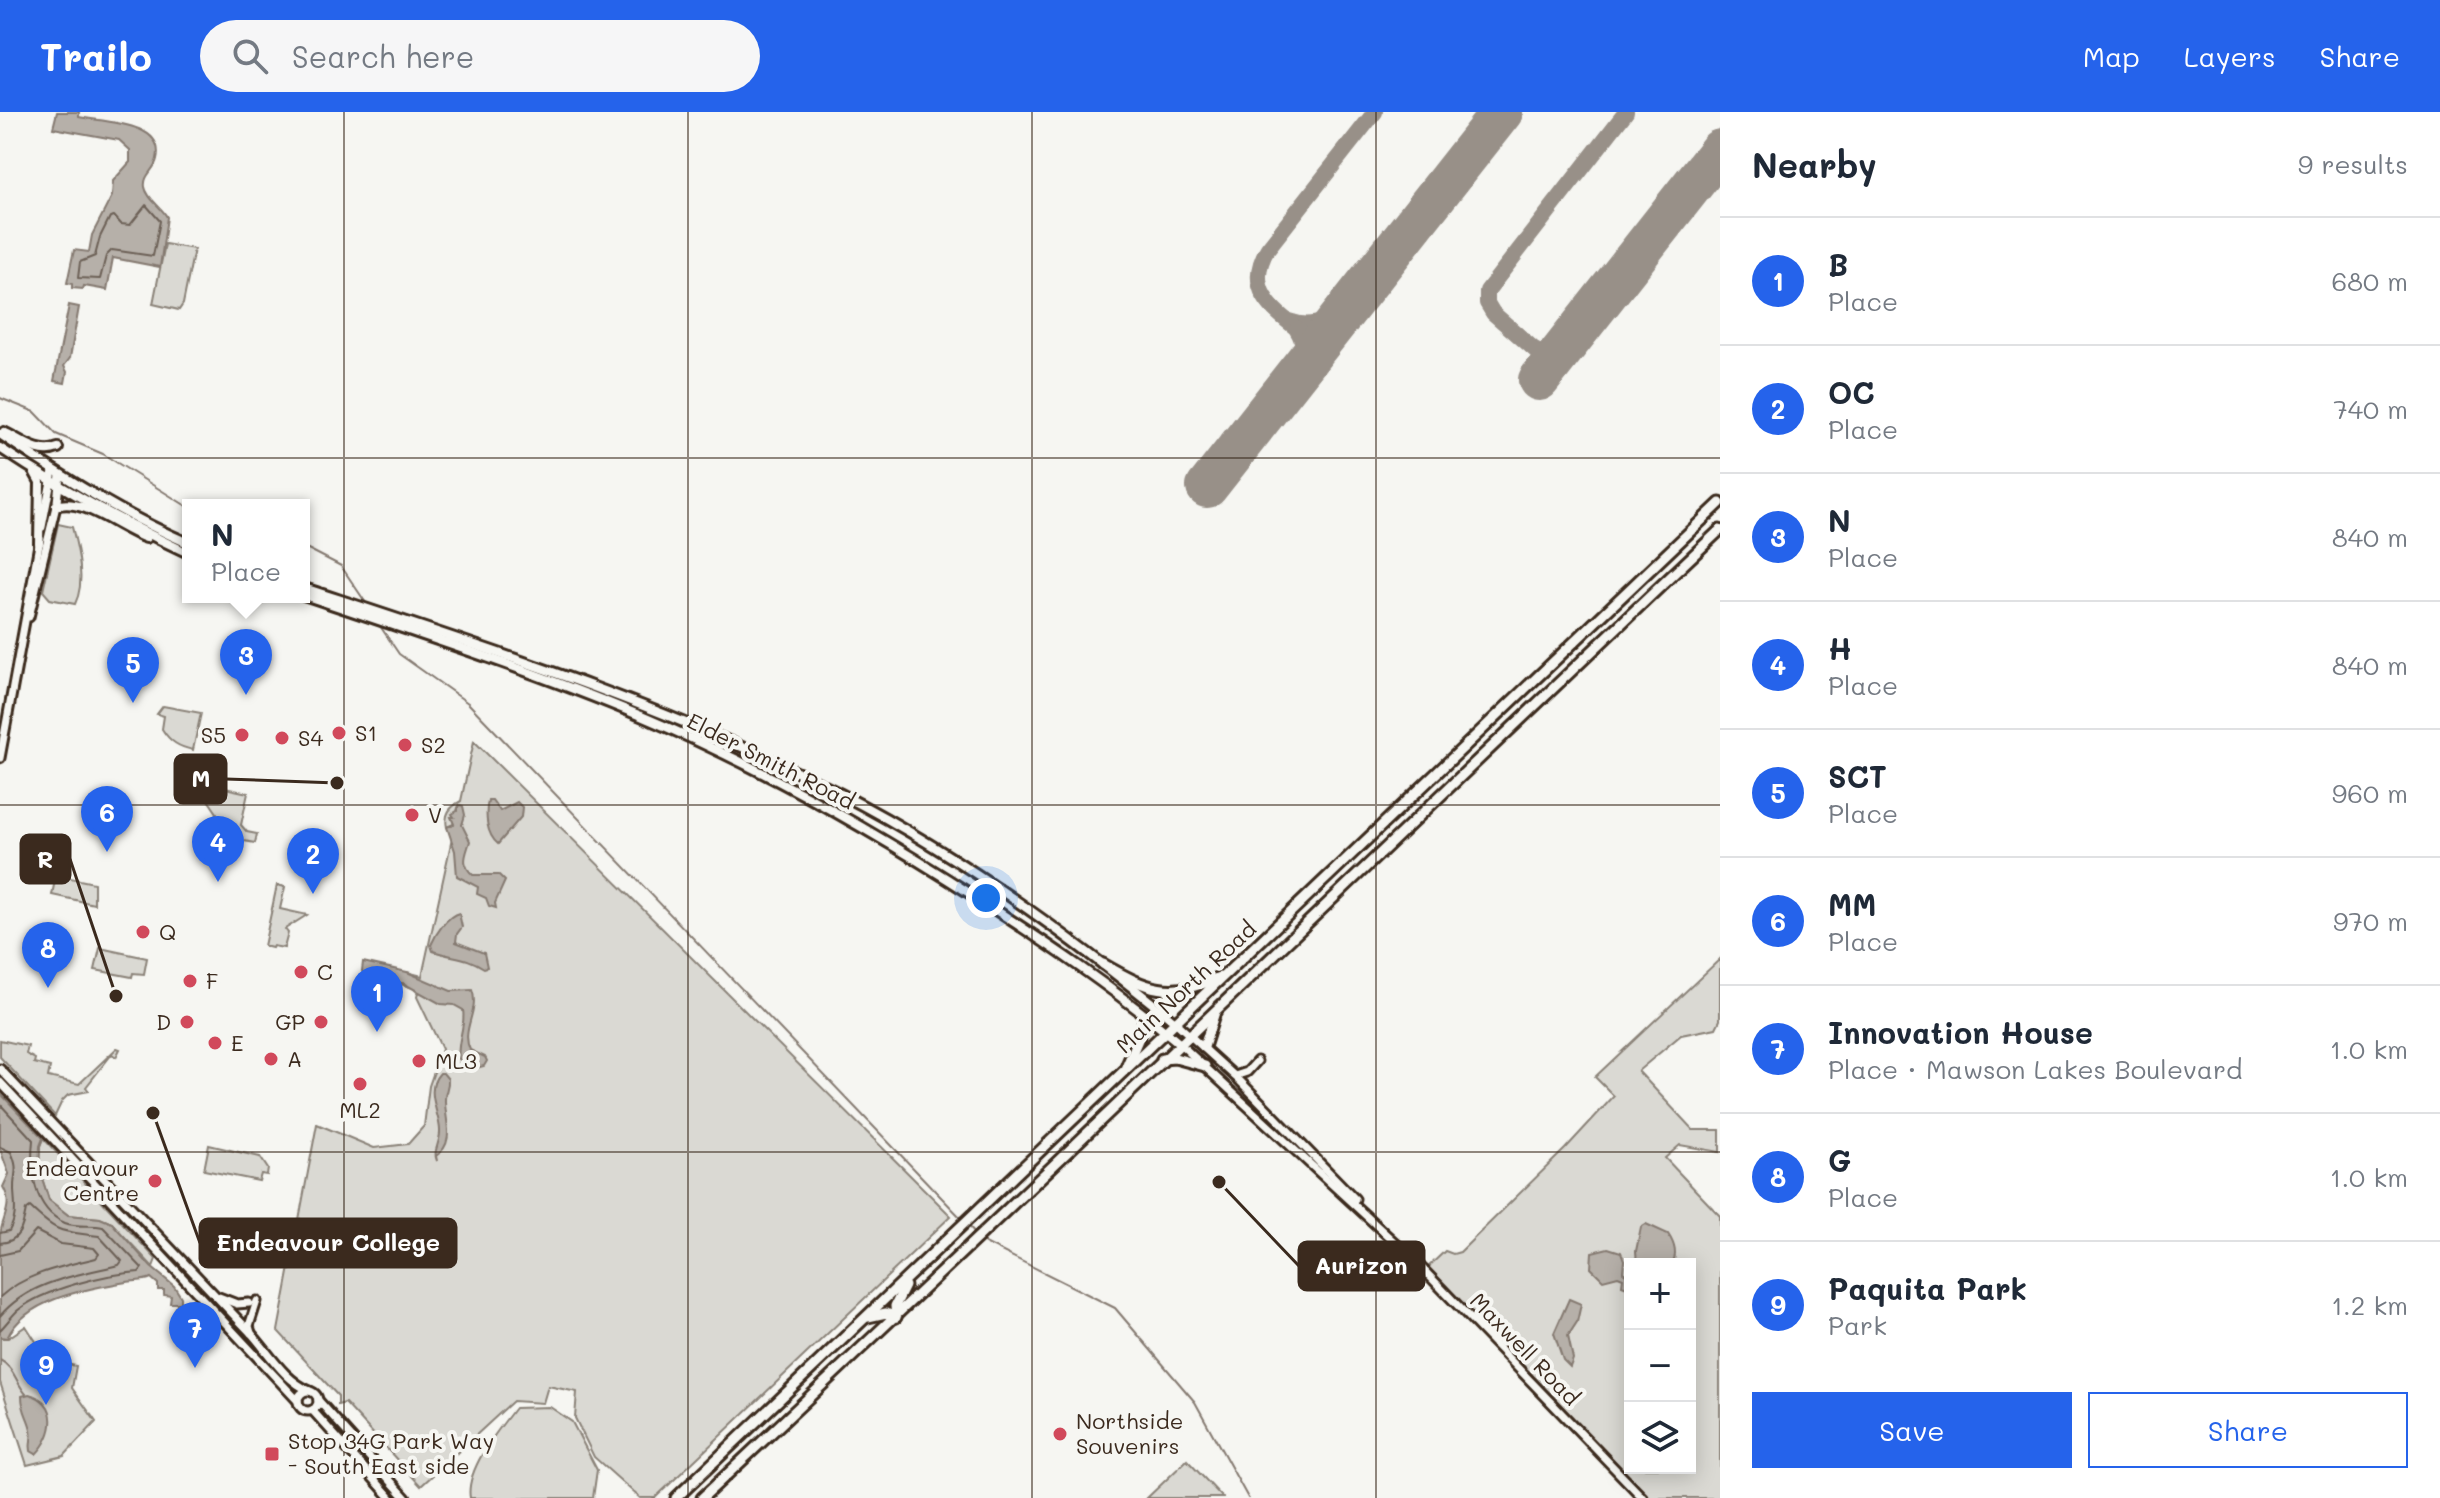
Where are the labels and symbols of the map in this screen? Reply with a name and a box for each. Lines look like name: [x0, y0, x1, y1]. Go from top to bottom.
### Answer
pin: 3: [220, 629, 272, 695]
pin: 5: [107, 637, 159, 703]
street label: Elder Smith Road: [683, 706, 860, 815]
place label: S1: [355, 718, 377, 747]
place label: S5: [201, 720, 226, 749]
place label: S4: [298, 723, 323, 752]
marker: S1: [330, 724, 348, 742]
marker: S5: [233, 726, 251, 744]
marker: S4: [273, 729, 291, 747]
place label: S2: [421, 730, 446, 759]
marker: S2: [396, 736, 414, 754]
callout: M: [175, 755, 226, 803]
text: M: [191, 762, 211, 793]
pin: 6: [81, 786, 133, 852]
place label: V: [428, 800, 442, 829]
marker: V: [403, 806, 421, 824]
pin: 4: [192, 816, 244, 882]
pin: 2: [287, 828, 339, 894]
callout: R: [21, 835, 70, 883]
text: R: [37, 843, 53, 874]
your location: [966, 878, 1006, 918]
street label: Main North Road: [1109, 914, 1262, 1059]
place label: Q: [159, 917, 176, 946]
pin: 8: [22, 922, 74, 988]
marker: Q: [134, 923, 152, 941]
place label: C: [317, 957, 333, 986]
marker: C: [292, 963, 310, 981]
place label: F: [206, 966, 218, 995]
pin: 1: [351, 966, 403, 1032]
marker: F: [181, 972, 199, 990]
place label: D: [156, 1007, 171, 1036]
place label: GP: [275, 1007, 305, 1036]
marker: D: [178, 1013, 196, 1031]
marker: GP: [312, 1013, 330, 1031]
place label: E: [231, 1028, 244, 1057]
marker: E: [206, 1034, 224, 1052]
place label: A: [287, 1044, 302, 1073]
place label: ML3: [435, 1046, 477, 1075]
marker: A: [262, 1050, 280, 1068]
marker: ML3: [410, 1052, 428, 1070]
marker: ML2: [351, 1075, 369, 1093]
place label: ML2: [339, 1095, 381, 1124]
place label: Endeavour Centre: [25, 1153, 139, 1207]
marker: Endeavour Centre: [146, 1172, 164, 1190]
callout: Endeavour College: [200, 1219, 456, 1267]
text: Endeavour College: [216, 1226, 440, 1257]
callout: Aurizon: [1299, 1242, 1424, 1290]
text: Aurizon: [1315, 1249, 1408, 1280]
street label: Maxwell Road: [1464, 1286, 1587, 1411]
pin: 7: [169, 1302, 221, 1368]
pin: 9: [20, 1339, 72, 1405]
place label: Northside Souvenirs: [1076, 1406, 1183, 1460]
marker: Northside Souvenirs: [1051, 1425, 1069, 1443]
place label: Stop 34G Park Way - South East side: [288, 1426, 494, 1480]
marker: Stop 34G Park Way - South East side: [263, 1445, 281, 1463]

